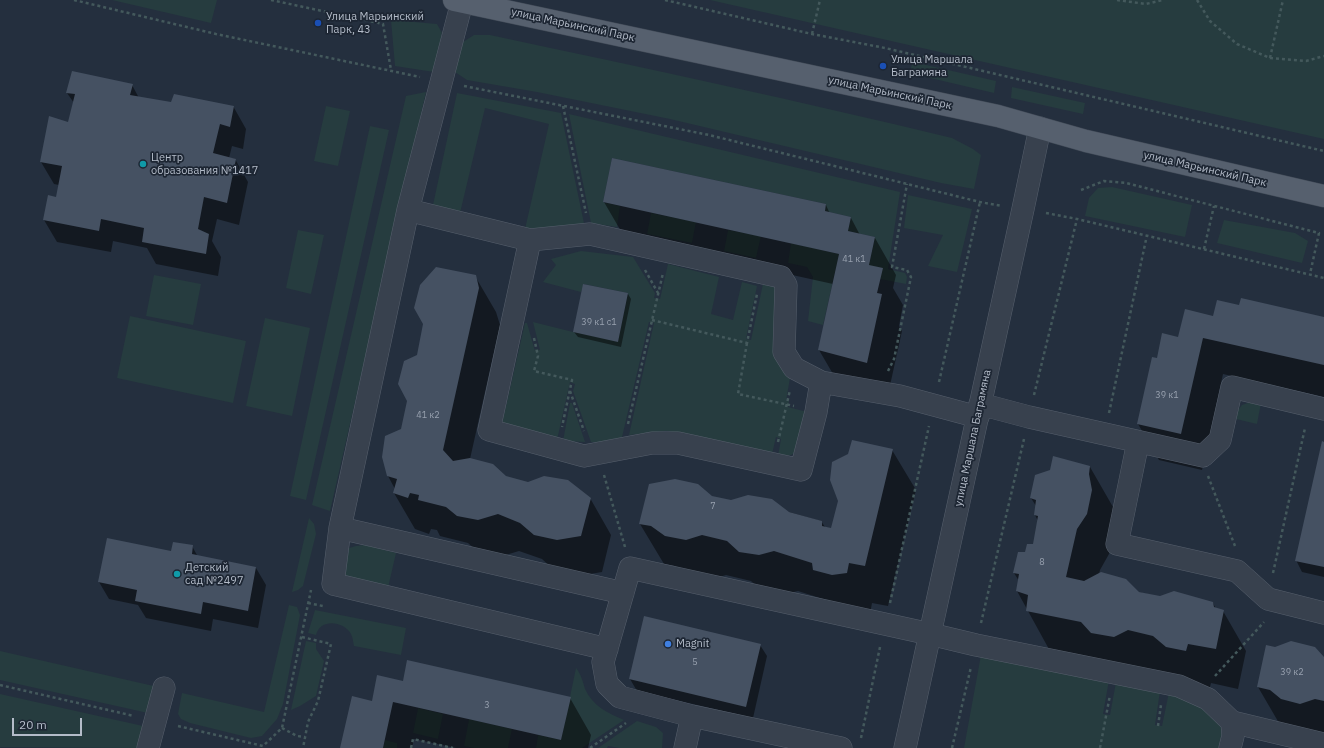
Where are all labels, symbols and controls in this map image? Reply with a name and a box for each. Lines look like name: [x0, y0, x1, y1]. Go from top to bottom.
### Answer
street label: улица Марьинский Парк: [510, 5, 636, 45]
place label: Улица Марьинский Парк, 43: [326, 10, 424, 36]
marker: Улица Марьинский Парк, 43: [313, 18, 323, 28]
place label: Улица Маршала Баграмяна: [891, 53, 973, 79]
marker: Улица Маршала Баграмяна: [878, 61, 888, 71]
street label: улица Марьинский Парк: [827, 73, 953, 113]
street label: улица Марьинский Парк: [1142, 148, 1268, 190]
place label: Центр образования №1417: [151, 151, 258, 177]
marker: Центр образования №1417: [138, 159, 148, 169]
house number: 41 к1: [842, 254, 866, 264]
house number: 39 к1 с1: [581, 317, 617, 327]
street label: улица Маршала Баграмяна: [952, 368, 994, 508]
house number: 39 к1: [1155, 390, 1179, 400]
house number: 41 к2: [416, 410, 440, 420]
house number: 7: [710, 501, 716, 511]
house number: 8: [1039, 557, 1045, 567]
place label: Детский сад №2497: [185, 561, 244, 587]
marker: Детский сад №2497: [172, 569, 182, 579]
place label: Magnit: [676, 637, 709, 651]
marker: Magnit: [663, 639, 673, 649]
house number: 5: [692, 657, 698, 667]
house number: 39 к2: [1280, 667, 1304, 677]
house number: 3: [484, 700, 490, 710]
scale bar: [14, 710, 84, 736]
text: 20 m: [19, 717, 47, 732]

